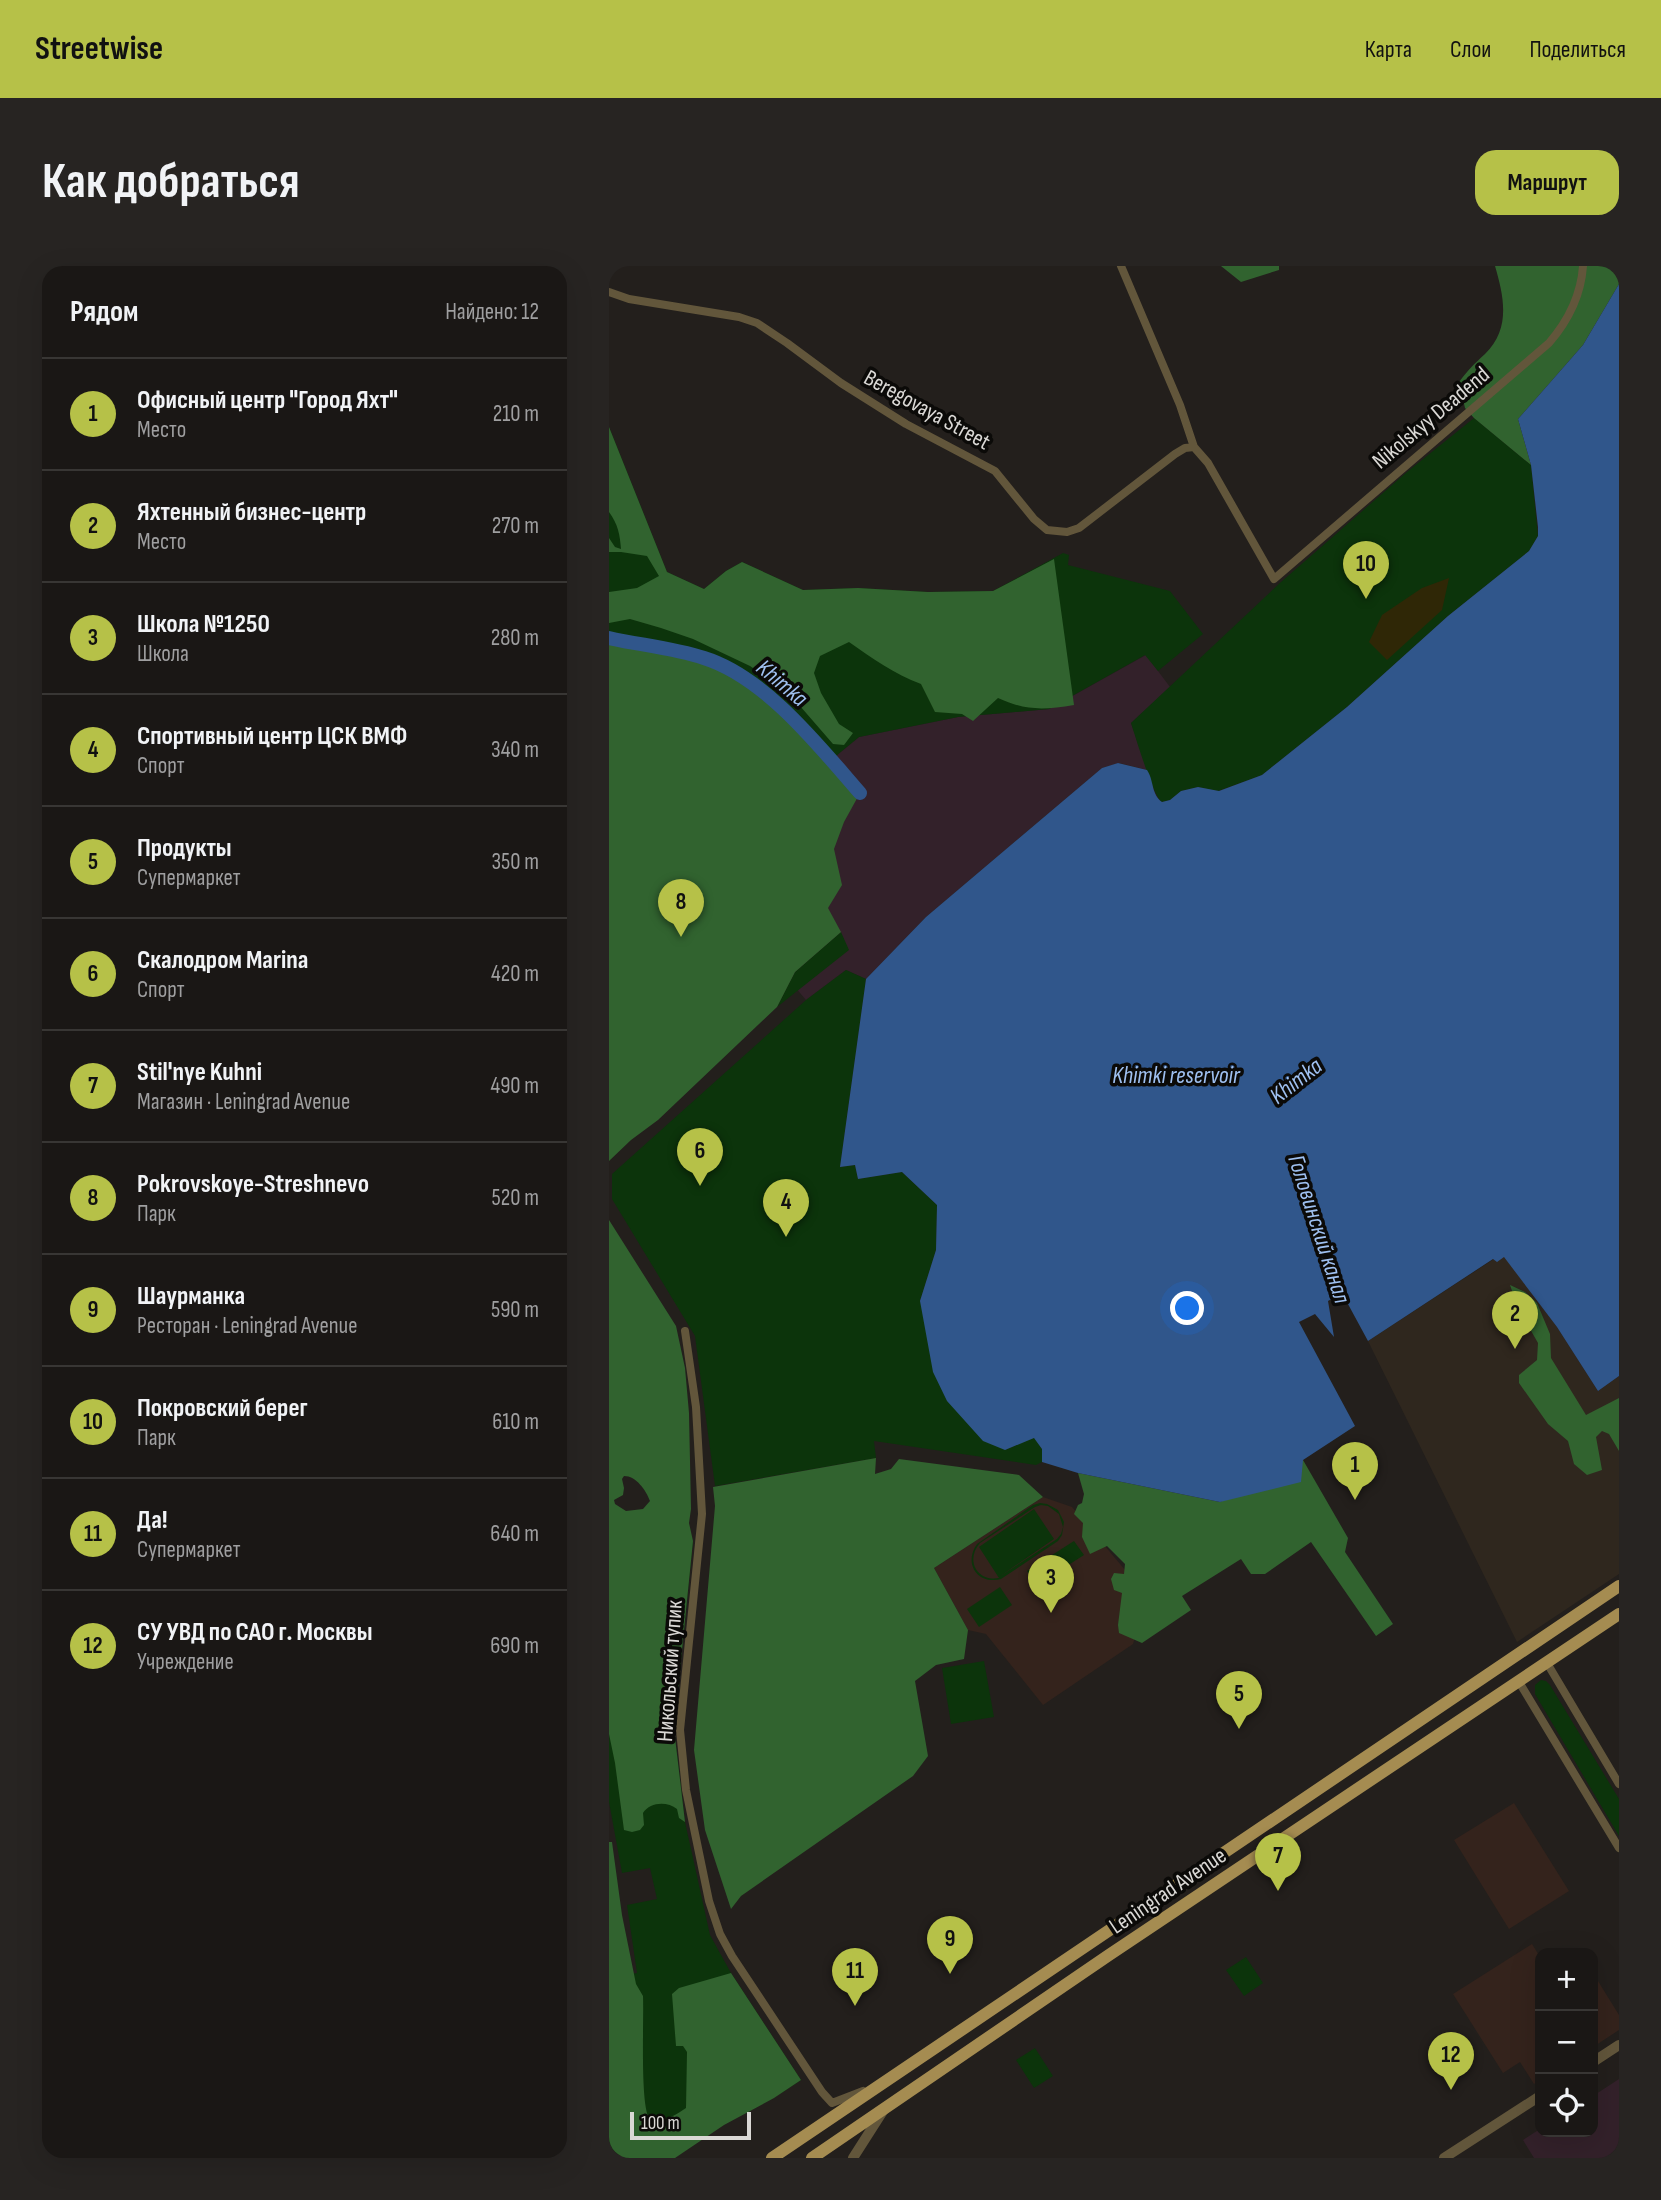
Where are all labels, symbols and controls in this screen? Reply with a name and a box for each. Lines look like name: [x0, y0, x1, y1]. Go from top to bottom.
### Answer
text: Streetwise: [35, 29, 163, 69]
text: Карта: [1365, 35, 1412, 64]
text: Слои: [1450, 35, 1491, 64]
text: Поделиться: [1529, 35, 1626, 64]
button: Маршрут: [1475, 150, 1619, 215]
text: Как добраться: [42, 153, 300, 212]
text: Рядом: [70, 294, 138, 330]
text: Найдено: 12: [445, 298, 539, 326]
street label: Nikolskyy Deadend: [1367, 361, 1495, 475]
street label: Beregovaya Street: [859, 364, 995, 456]
text: Офисный центр "Город Яхт": [137, 385, 398, 416]
text: 1: [88, 400, 98, 428]
text: 210 m: [493, 400, 539, 428]
text: Место: [137, 416, 186, 444]
text: Яхтенный бизнес-центр: [137, 497, 366, 528]
text: 2: [88, 512, 98, 540]
text: 270 m: [492, 512, 539, 540]
text: Место: [137, 528, 186, 556]
pin: 10: [1343, 541, 1389, 599]
text: Школа №1250: [137, 609, 270, 640]
text: 3: [88, 624, 98, 652]
text: 280 m: [491, 624, 539, 652]
text: Школа: [137, 640, 189, 668]
water label: Khimka: [750, 653, 814, 713]
text: Спортивный центр ЦСК ВМФ: [137, 721, 407, 752]
text: 4: [88, 736, 98, 764]
text: 340 m: [491, 736, 539, 764]
text: Спорт: [137, 752, 184, 780]
text: Продукты: [137, 833, 232, 864]
text: 5: [88, 848, 98, 876]
text: 350 m: [491, 848, 539, 876]
text: Супермаркет: [137, 864, 240, 892]
pin: 8: [658, 879, 704, 937]
text: Скалодром Marina: [137, 945, 309, 976]
text: 6: [88, 960, 98, 988]
text: 420 m: [491, 960, 539, 988]
text: Спорт: [137, 976, 184, 1004]
water label: Khimka: [1264, 1051, 1328, 1110]
text: Stil'nye Kuhni: [137, 1057, 262, 1088]
water label: Khimki reservoir: [1112, 1061, 1241, 1090]
text: 7: [88, 1072, 98, 1100]
text: 490 m: [490, 1072, 539, 1100]
text: Магазин · Leningrad Avenue: [137, 1088, 350, 1116]
pin: 6: [677, 1128, 723, 1186]
water label: Головинский канал: [1281, 1151, 1357, 1307]
text: Pokrovskoye-Streshnevo: [137, 1169, 369, 1200]
pin: 4: [763, 1179, 809, 1237]
text: 8: [88, 1184, 98, 1212]
text: 520 m: [492, 1184, 539, 1212]
text: Парк: [137, 1200, 176, 1228]
text: Шаурманка: [137, 1281, 245, 1312]
your location: [1170, 1291, 1204, 1325]
pin: 2: [1492, 1291, 1538, 1349]
text: 9: [88, 1296, 98, 1324]
text: 590 m: [491, 1296, 539, 1324]
text: Ресторан · Leningrad Avenue: [137, 1312, 357, 1340]
text: Покровский берег: [137, 1393, 308, 1424]
text: 10: [83, 1408, 103, 1436]
text: 610 m: [492, 1408, 539, 1436]
text: Парк: [137, 1424, 176, 1452]
pin: 1: [1332, 1442, 1378, 1500]
text: Да!: [137, 1505, 168, 1536]
text: 11: [84, 1520, 102, 1548]
text: 640 m: [490, 1520, 539, 1548]
text: Супермаркет: [137, 1536, 240, 1564]
pin: 3: [1028, 1555, 1074, 1613]
street label: Никольский тупик: [651, 1599, 689, 1743]
text: СУ УВД по САО г. Москвы: [137, 1617, 372, 1648]
text: 12: [83, 1632, 103, 1660]
text: 690 m: [490, 1632, 539, 1660]
text: Учреждение: [137, 1648, 234, 1676]
pin: 5: [1216, 1671, 1262, 1729]
pin: 7: [1255, 1833, 1301, 1891]
street label: Leningrad Avenue: [1104, 1842, 1232, 1940]
pin: 9: [927, 1916, 973, 1974]
pin: 11: [832, 1948, 878, 2006]
map controls: [1535, 1948, 1598, 2137]
button: +: [1535, 1948, 1598, 2011]
button: −: [1535, 2011, 1598, 2074]
pin: 12: [1428, 2032, 1474, 2090]
button: locate: [1535, 2074, 1598, 2137]
scale bar: [630, 2109, 751, 2141]
text: 100 m: [641, 2112, 680, 2135]

